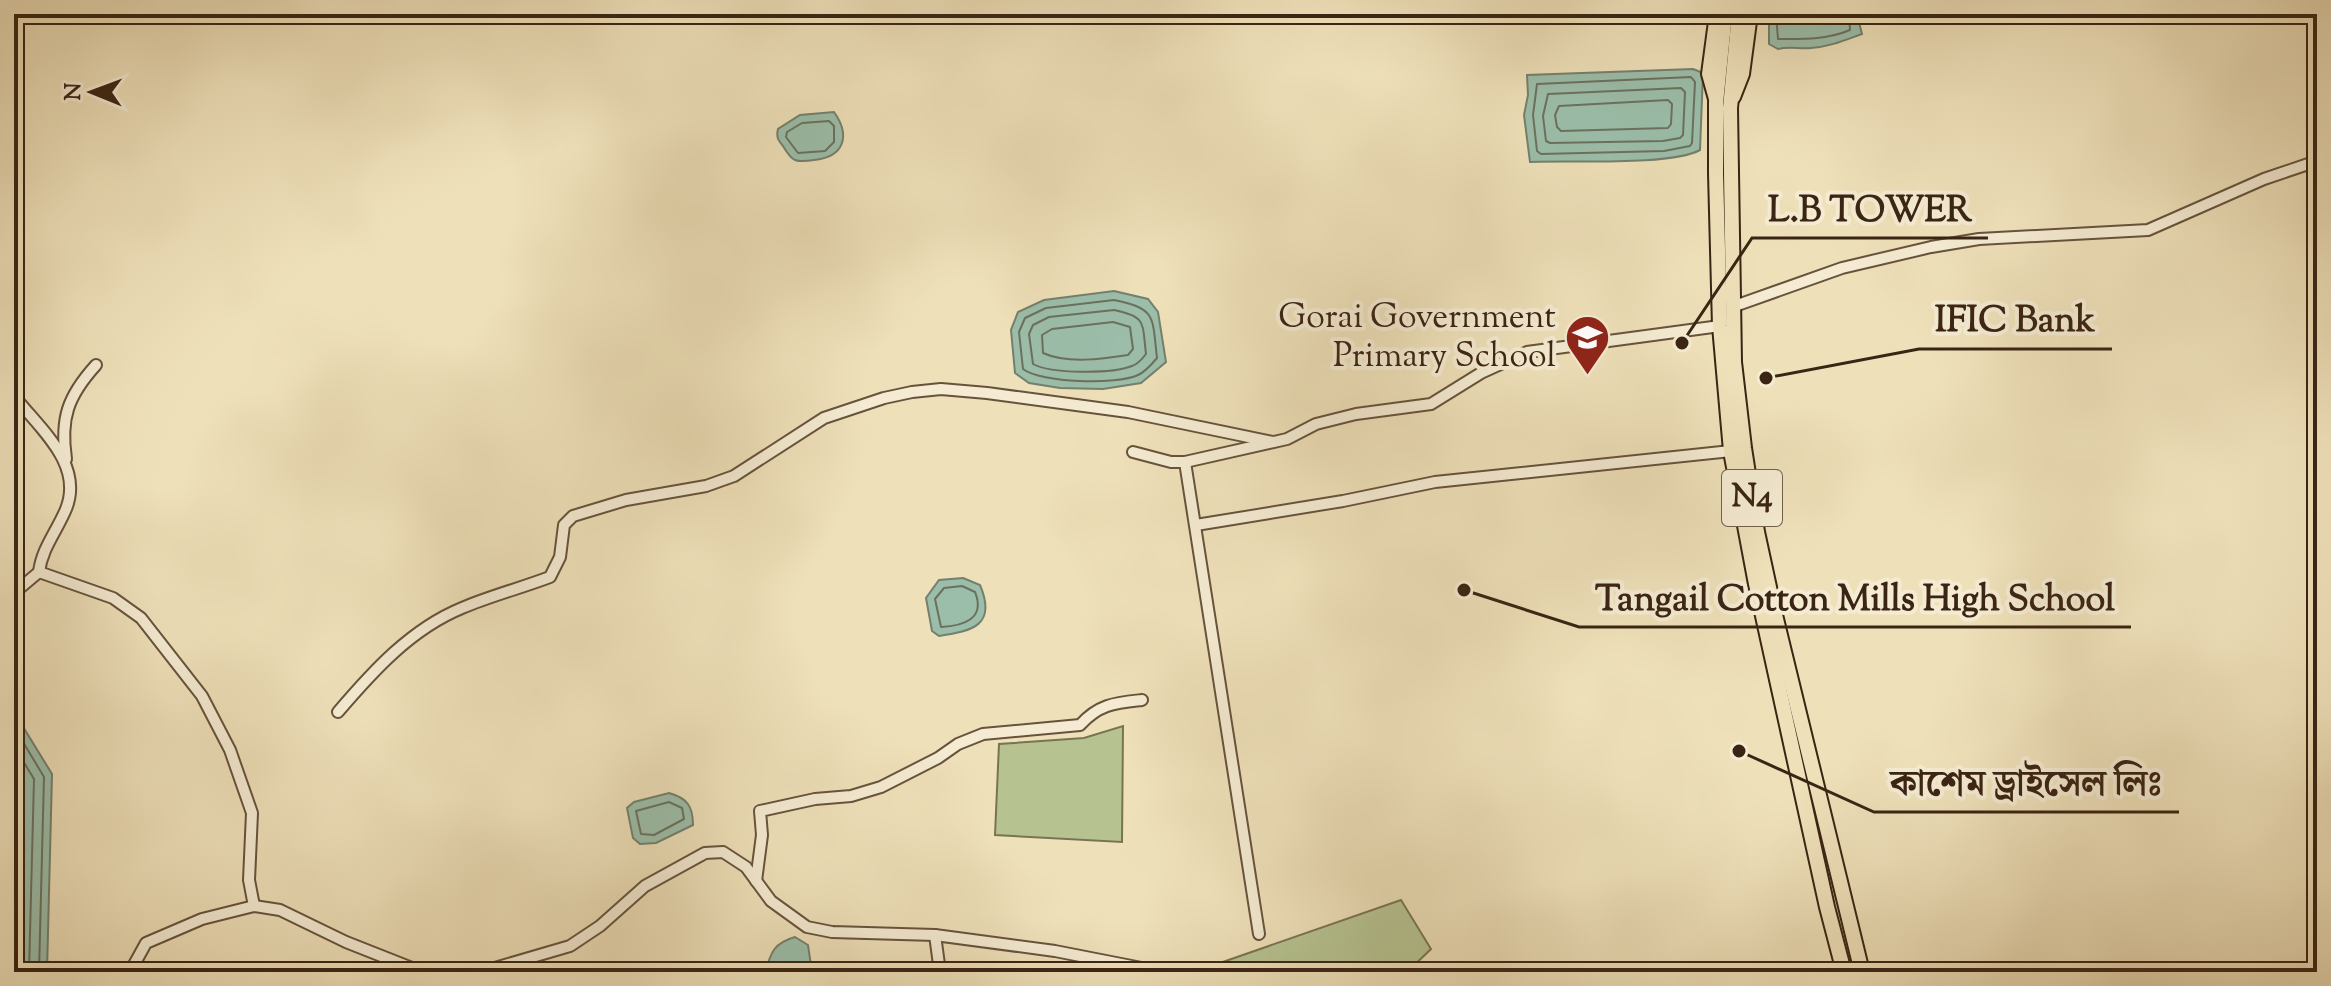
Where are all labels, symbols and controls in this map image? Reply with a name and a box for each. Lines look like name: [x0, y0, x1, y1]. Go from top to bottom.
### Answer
north arrow: [52, 52, 132, 132]
text: N: [59, 82, 91, 101]
callout: L.B TOWER: [1752, 178, 1988, 238]
text: L.B TOWER: [1768, 186, 1973, 238]
callout: IFIC Bank: [1919, 289, 2112, 349]
place label: Gorai Government Primary School: [1278, 294, 1556, 382]
text: IFIC Bank: [1935, 296, 2096, 348]
school or university icon: Gorai Government Primary School: [1563, 314, 1611, 377]
road number: N4: [1722, 470, 1782, 526]
callout: Tangail Cotton Mills High School: [1579, 567, 2131, 627]
text: Tangail Cotton Mills High School: [1595, 575, 2115, 627]
callout: কাশেম ড্রাইসেল লিঃ: [1874, 752, 2179, 812]
text: কাশেম ড্রাইসেল লিঃ: [1888, 760, 2162, 812]

